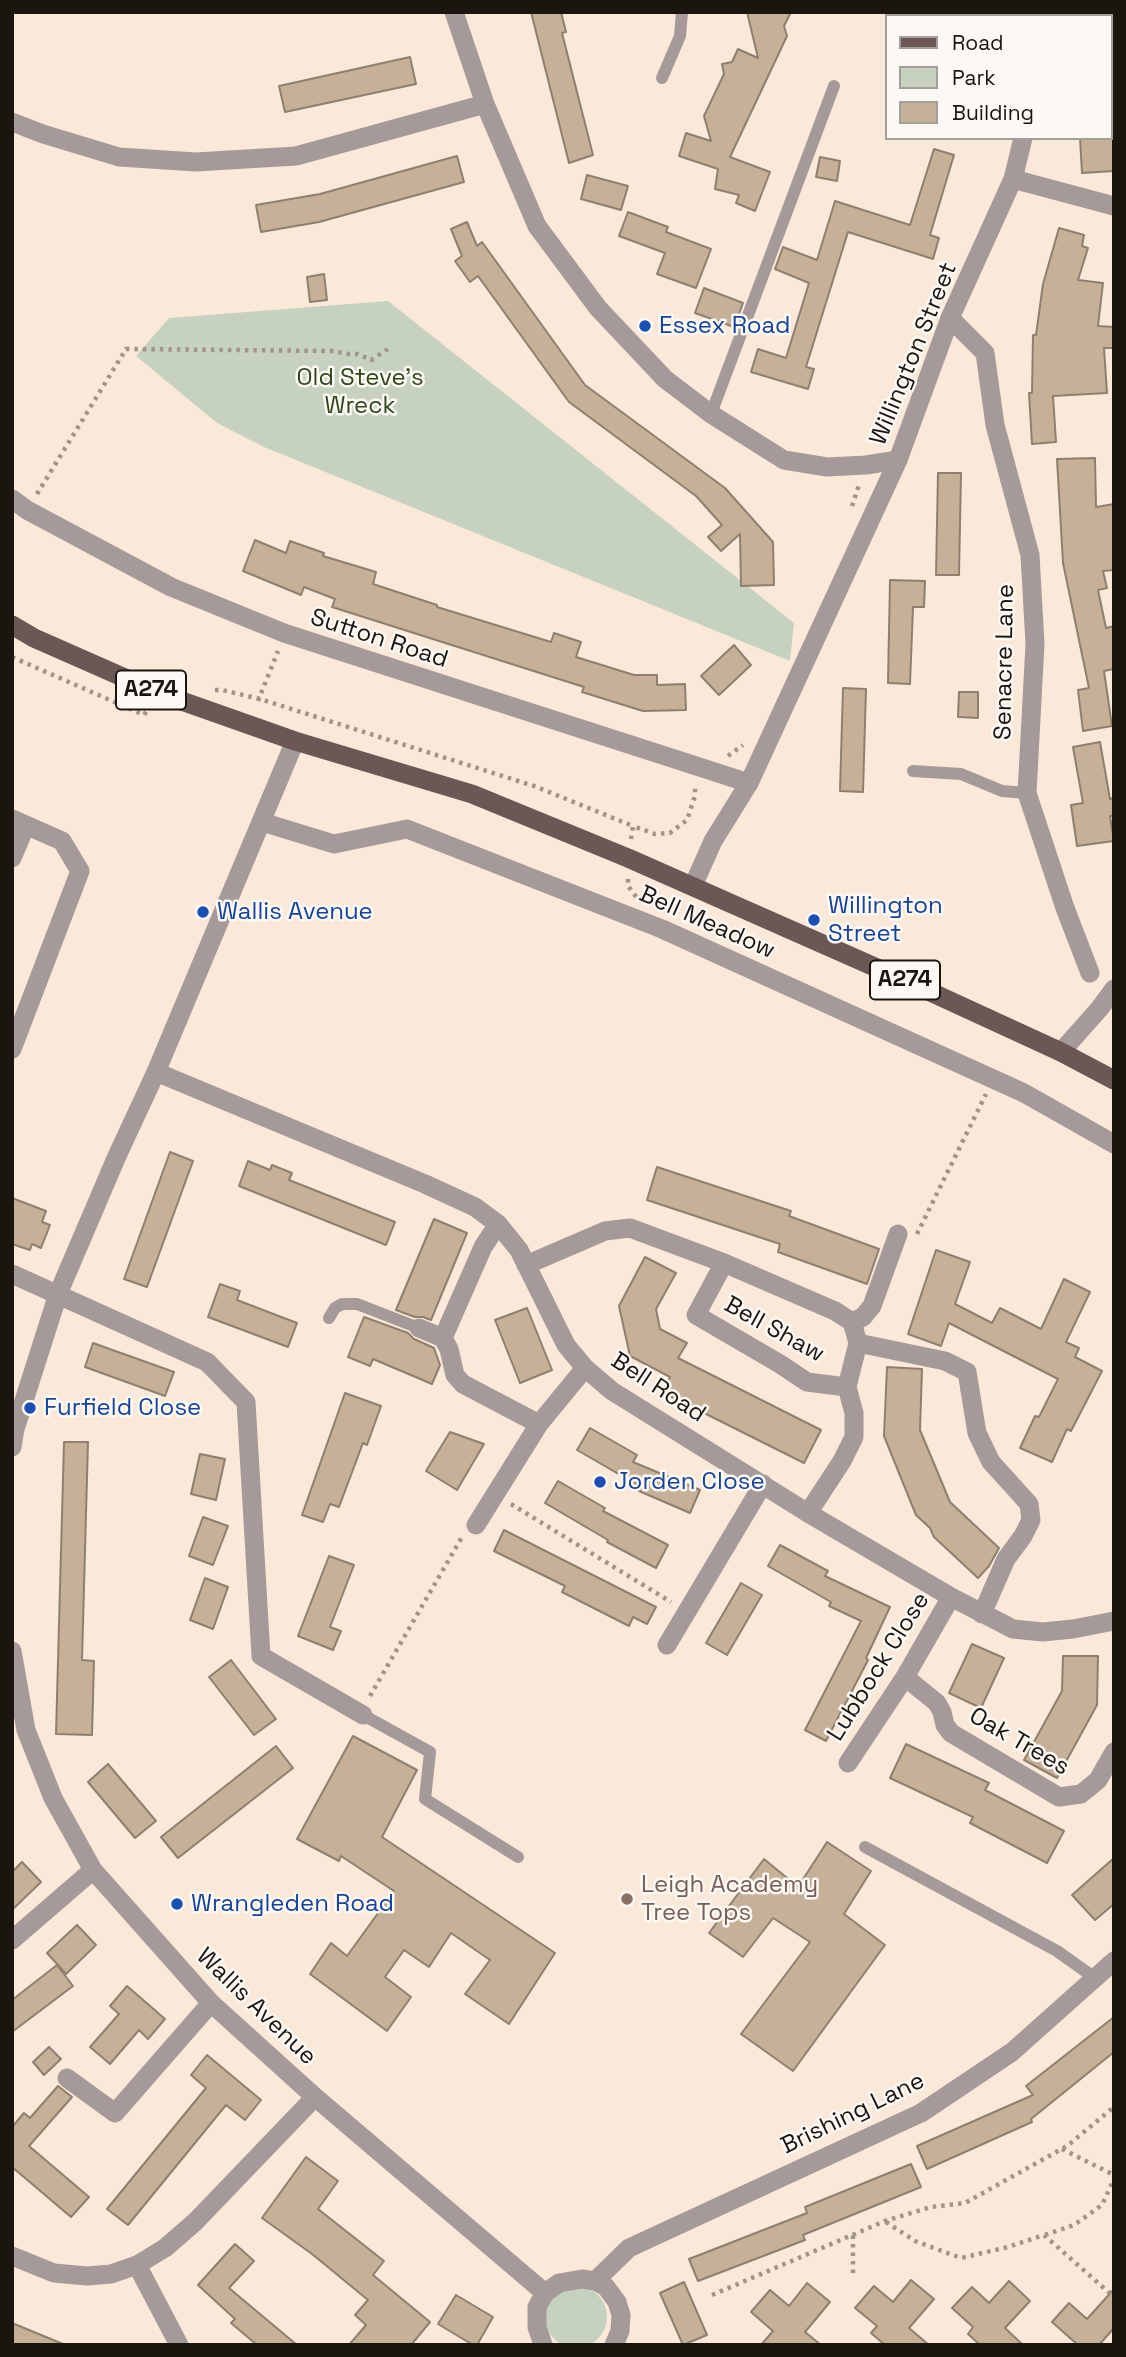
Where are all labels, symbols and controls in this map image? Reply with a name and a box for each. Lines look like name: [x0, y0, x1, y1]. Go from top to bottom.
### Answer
legend: [884, 14, 1112, 140]
text: Road: [952, 29, 1004, 56]
text: Park: [952, 64, 996, 91]
text: Building: [952, 99, 1034, 126]
street label: Willington Street: [864, 259, 964, 449]
place label: Essex Road: [659, 312, 791, 340]
marker: Essex Road: [637, 318, 653, 334]
park label: Old Steve's Wreck: [296, 364, 424, 420]
street label: Senacre Lane: [989, 584, 1021, 740]
street label: Sutton Road: [307, 603, 451, 675]
road number: A274: [116, 670, 186, 710]
street label: Bell Meadow: [635, 880, 779, 966]
place label: Willington Street: [828, 892, 943, 948]
place label: Wallis Avenue: [217, 898, 373, 926]
marker: Wallis Avenue: [195, 904, 211, 920]
marker: Willington Street: [806, 912, 822, 928]
road number: A274: [870, 960, 940, 1000]
street label: Bell Shaw: [719, 1291, 829, 1369]
street label: Bell Road: [605, 1347, 711, 1429]
place label: Furfield Close: [44, 1394, 201, 1422]
marker: Furfield Close: [22, 1400, 38, 1416]
place label: Jorden Close: [614, 1468, 765, 1496]
marker: Jorden Close: [592, 1474, 608, 1490]
street label: Lubbock Close: [822, 1587, 936, 1747]
street label: Oak Trees: [964, 1702, 1074, 1782]
place label: Leigh Academy Tree Tops: [641, 1871, 818, 1927]
place label: Wrangleden Road: [191, 1890, 394, 1918]
marker: Leigh Academy Tree Tops: [619, 1891, 635, 1907]
marker: Wrangleden Road: [169, 1896, 185, 1912]
street label: Wallis Avenue: [190, 1943, 322, 2071]
street label: Brishing Lane: [777, 2067, 929, 2161]

